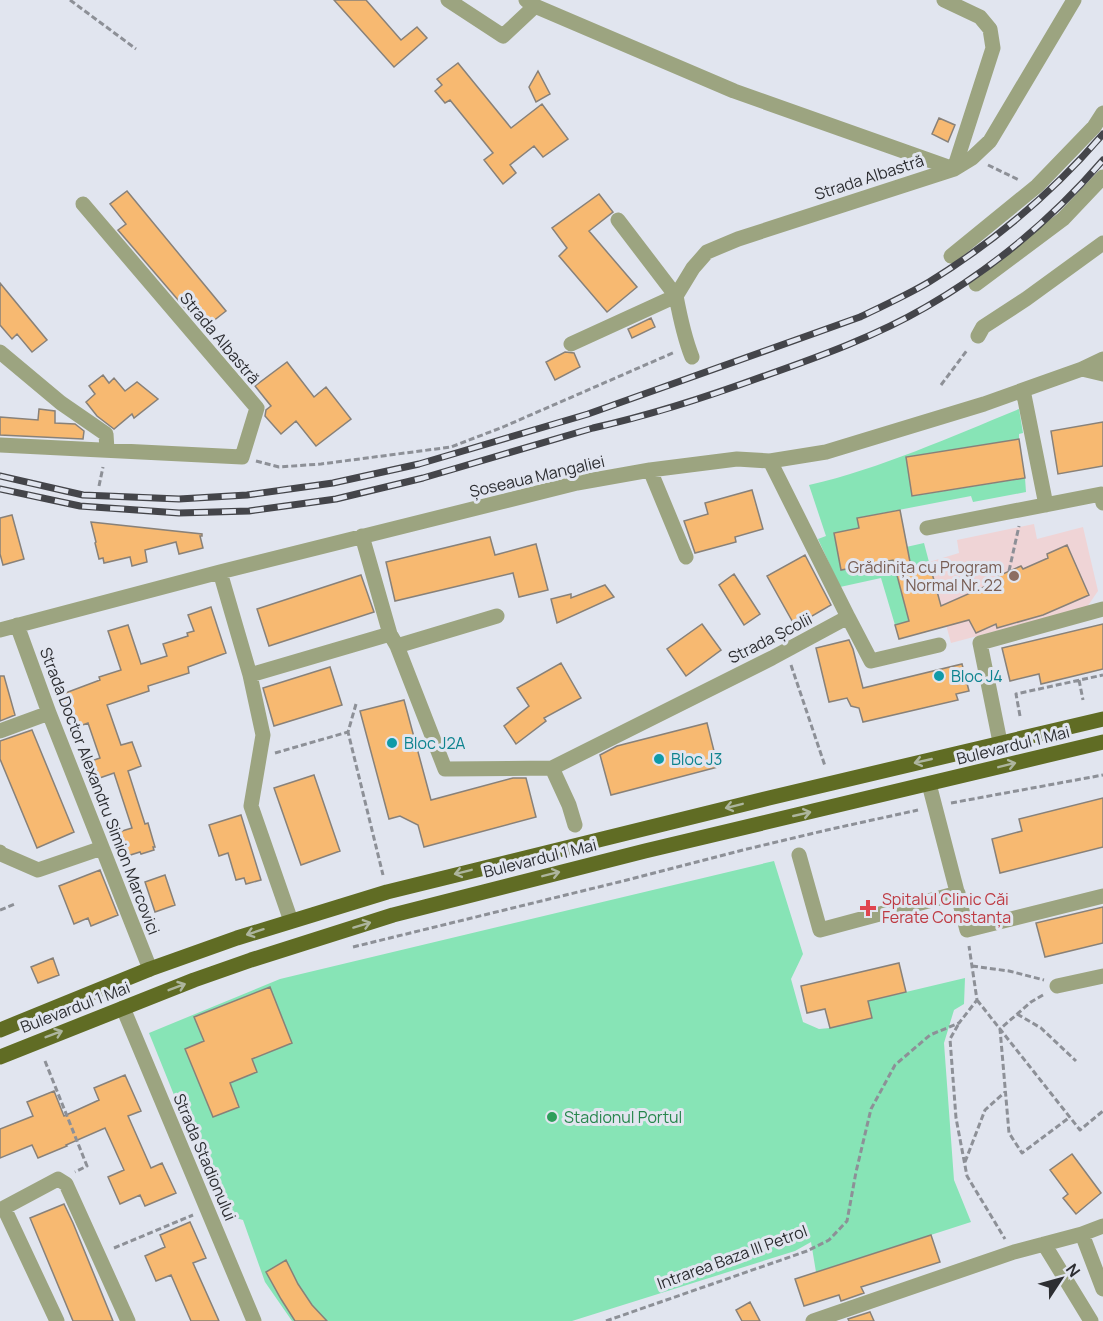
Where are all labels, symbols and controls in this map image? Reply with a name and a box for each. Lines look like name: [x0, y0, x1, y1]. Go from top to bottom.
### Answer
street label: Strada Albastră: [812, 149, 926, 205]
street label: Strada Albastră: [175, 287, 265, 389]
street label: Șoseaua Mangaliei: [467, 450, 607, 502]
place label: Grădinița cu Program Normal Nr. 22: [848, 556, 1002, 596]
marker: Grădinița cu Program Normal Nr. 22: [1007, 569, 1021, 583]
street label: Strada Școlii: [724, 607, 816, 669]
street label: Strada Doctor Alexandru Simion Marcovici: [35, 644, 165, 938]
place label: Bloc J4: [951, 665, 1003, 687]
marker: Bloc J4: [932, 669, 946, 683]
street label: Bulevardul 1 Mai: [954, 720, 1072, 770]
place label: Bloc J2A: [404, 732, 465, 754]
marker: Bloc J2A: [385, 736, 399, 750]
place label: Bloc J3: [671, 748, 722, 770]
marker: Bloc J3: [652, 752, 666, 766]
one-way arrow: [914, 756, 934, 767]
one-way arrow: [997, 759, 1016, 771]
one-way arrow: [724, 801, 743, 813]
one-way arrow: [791, 808, 811, 819]
street label: Bulevardul 1 Mai: [481, 833, 599, 883]
one-way arrow: [453, 867, 472, 879]
one-way arrow: [541, 868, 560, 880]
place label: Spitalul Clinic Căi Ferate Constanța: [882, 888, 1011, 928]
marker: Spitalul Clinic Căi Ferate Constanța: [859, 899, 877, 917]
one-way arrow: [352, 918, 371, 929]
one-way arrow: [246, 927, 265, 938]
street label: Bulevardul 1 Mai: [17, 976, 133, 1038]
one-way arrow: [168, 980, 186, 991]
one-way arrow: [44, 1028, 63, 1039]
street label: Strada Stadionului: [168, 1090, 242, 1224]
place label: Stadionul Portul: [564, 1106, 682, 1128]
marker: Stadionul Portul: [545, 1110, 559, 1124]
street label: Intrarea Baza III Petrol: [654, 1220, 810, 1294]
north arrow: [1031, 1249, 1091, 1309]
text: N: [1061, 1259, 1085, 1281]

